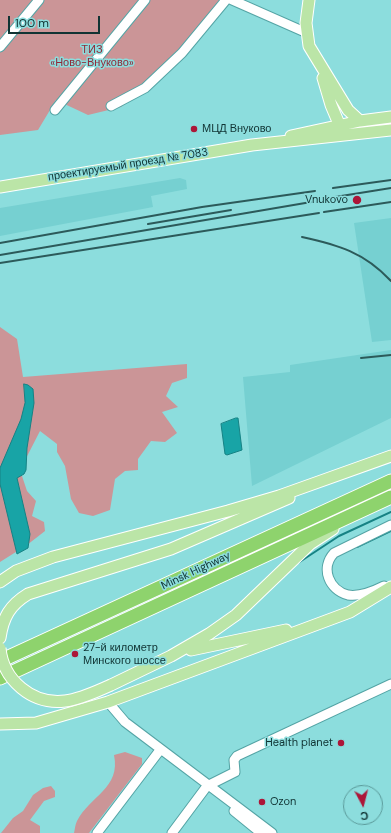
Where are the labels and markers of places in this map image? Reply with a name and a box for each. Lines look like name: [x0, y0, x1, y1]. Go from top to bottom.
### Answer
place label: МЦД Внуково: [202, 122, 271, 136]
marker: МЦД Внуково: [189, 124, 199, 134]
place label: Vnukovo: [305, 193, 348, 207]
marker: Vnukovo: [351, 194, 363, 206]
place label: 27-й километр Минского шоссе: [83, 641, 166, 667]
marker: 27-й километр Минского шоссе: [70, 649, 80, 659]
place label: Health planet: [265, 736, 333, 750]
marker: Health planet: [336, 738, 346, 748]
place label: Ozon: [270, 795, 296, 809]
marker: Ozon: [257, 797, 267, 807]

